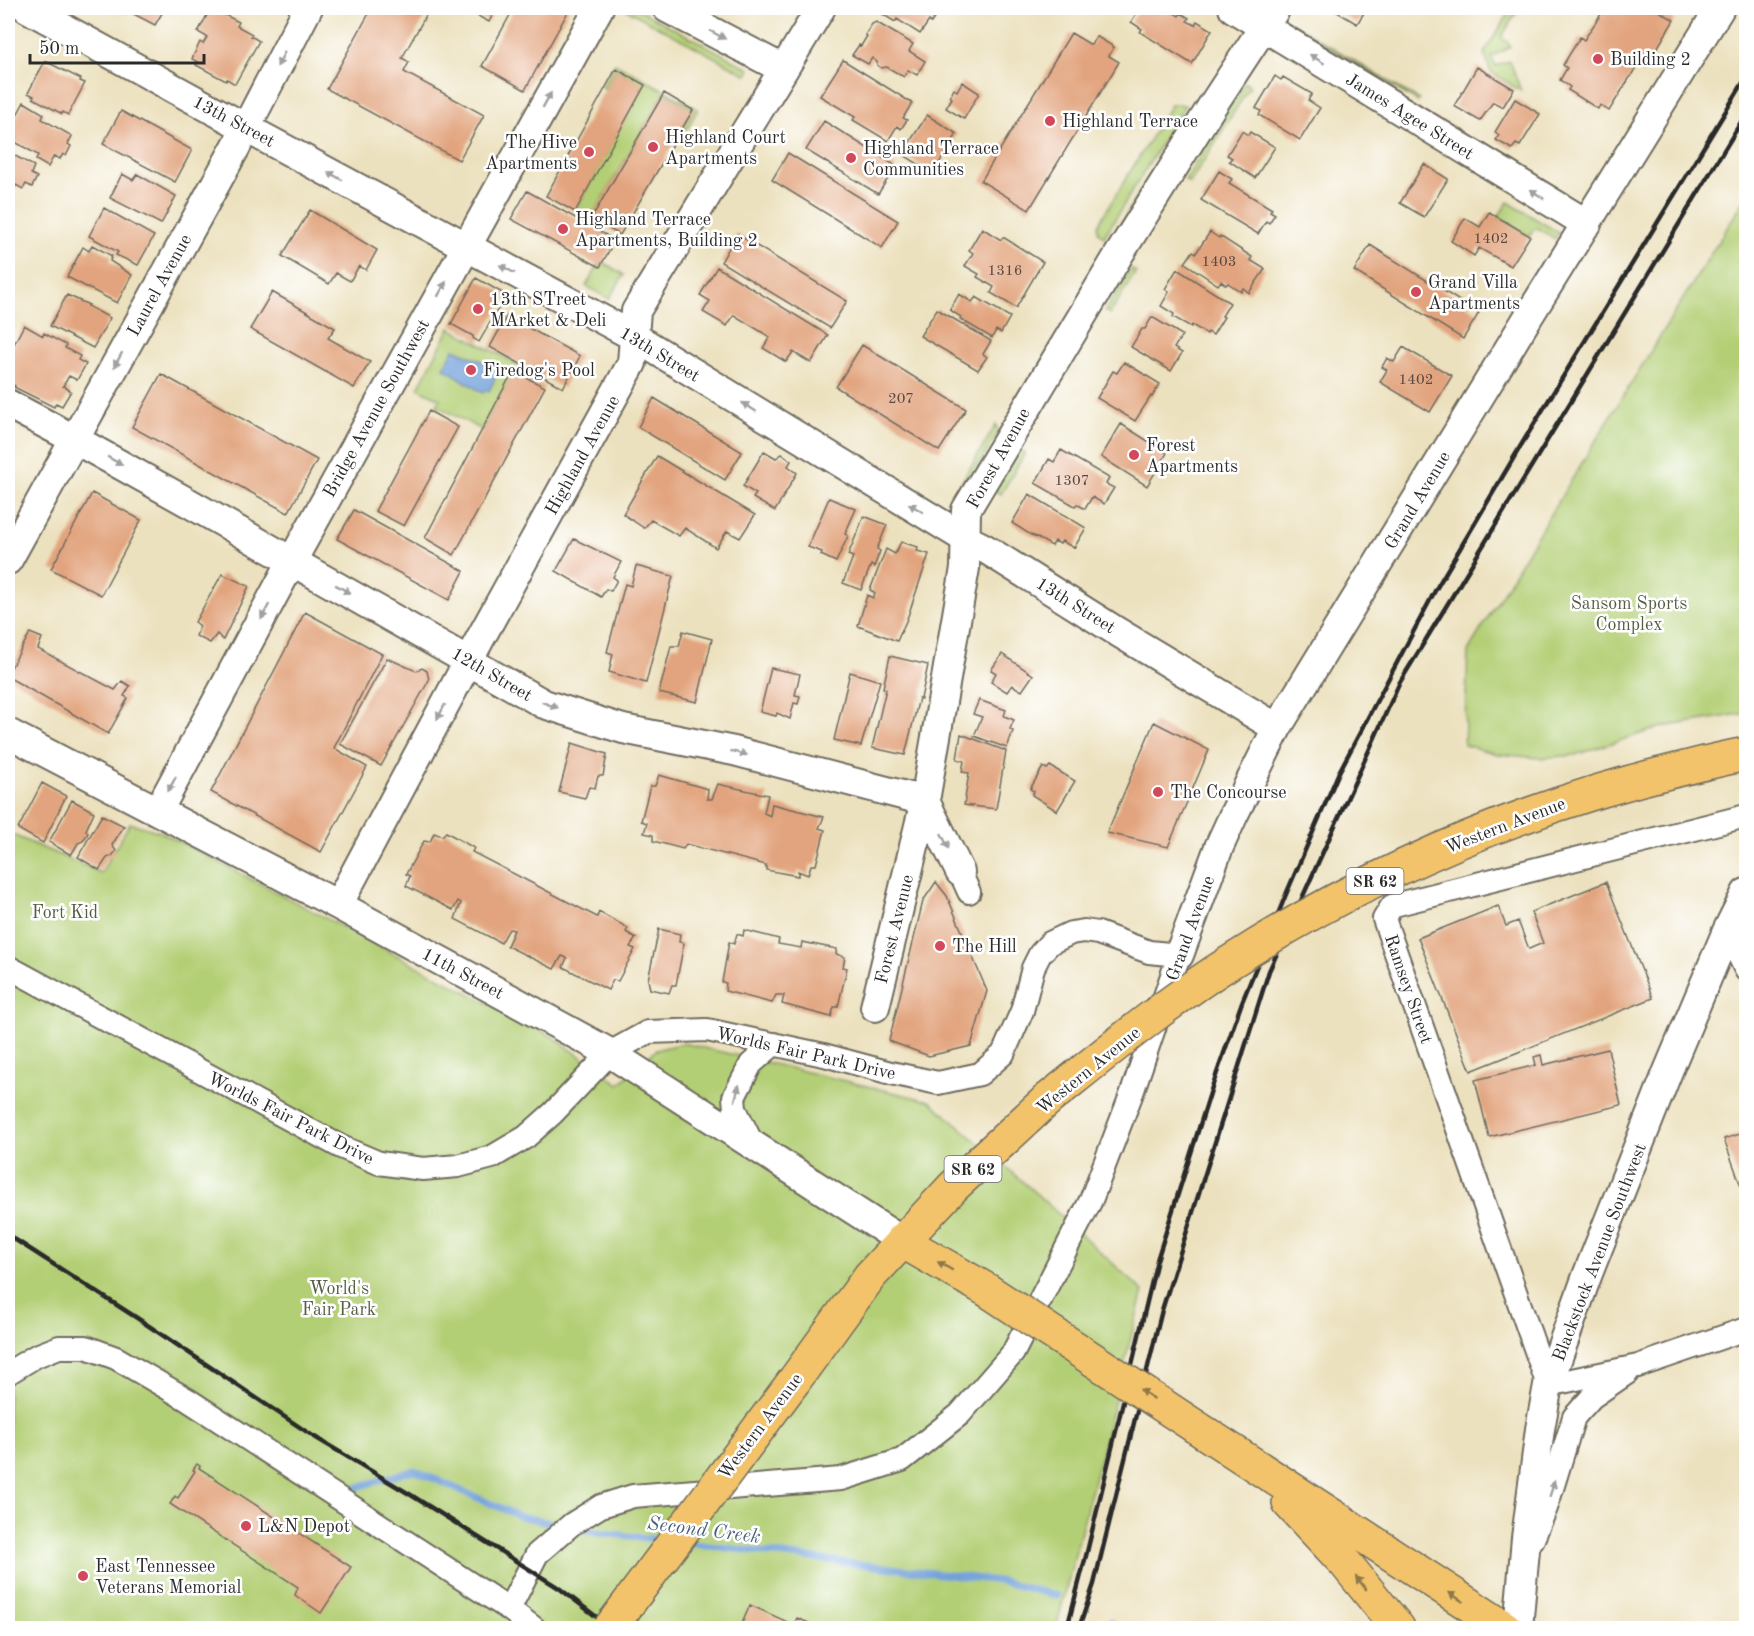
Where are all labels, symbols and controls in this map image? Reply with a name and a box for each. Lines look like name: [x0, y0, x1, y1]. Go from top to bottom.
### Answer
scale bar: [30, 27, 204, 65]
one-way arrow: [710, 30, 727, 39]
text: 50 m: [39, 40, 79, 58]
one-way arrow: [276, 51, 286, 68]
place label: Building 2: [1610, 51, 1691, 69]
marker: Building 2: [1591, 52, 1605, 66]
one-way arrow: [1309, 53, 1325, 64]
street label: James Agee Street: [1342, 70, 1476, 163]
one-way arrow: [542, 91, 552, 108]
street label: 13th Street: [190, 93, 277, 151]
place label: Highland Terrace: [1062, 113, 1198, 131]
marker: Highland Terrace: [1043, 114, 1057, 128]
place label: Highland Court Apartments: [665, 129, 786, 168]
place label: The Hive Apartments: [485, 134, 577, 173]
marker: Highland Court Apartments: [646, 140, 660, 154]
place label: Highland Terrace Communities: [863, 140, 999, 179]
marker: The Hive Apartments: [582, 145, 596, 159]
marker: Highland Terrace Communities: [844, 151, 858, 165]
one-way arrow: [326, 171, 343, 181]
one-way arrow: [1529, 188, 1545, 199]
place label: Highland Terrace Apartments, Building 2: [575, 211, 758, 250]
marker: Highland Terrace Apartments, Building 2: [556, 222, 570, 236]
street label: Laurel Avenue: [125, 232, 195, 339]
house number: 1402: [1474, 232, 1508, 247]
house number: 1403: [1202, 255, 1236, 270]
one-way arrow: [498, 264, 515, 274]
house number: 1316: [988, 264, 1022, 279]
place label: Grand Villa Apartments: [1428, 274, 1520, 313]
one-way arrow: [437, 280, 447, 297]
marker: Grand Villa Apartments: [1409, 285, 1423, 299]
place label: 13th STreet MArket & Deli: [490, 291, 607, 330]
marker: 13th STreet MArket & Deli: [471, 302, 485, 316]
street label: Bridge Avenue Southwest: [320, 316, 433, 501]
street label: 13th Street: [616, 324, 703, 386]
one-way arrow: [113, 352, 123, 369]
place label: Firedog's Pool: [483, 362, 595, 380]
marker: Firedog's Pool: [464, 363, 478, 377]
house number: 1402: [1399, 373, 1433, 388]
house number: 207: [888, 392, 914, 407]
street label: Highland Avenue: [543, 393, 623, 518]
one-way arrow: [741, 402, 757, 413]
street label: Forest Avenue: [964, 405, 1034, 512]
place label: Forest Apartments: [1146, 437, 1238, 476]
marker: Forest Apartments: [1127, 448, 1141, 462]
street label: Grand Avenue: [1382, 448, 1454, 553]
one-way arrow: [107, 456, 124, 466]
house number: 1307: [1055, 474, 1089, 489]
one-way arrow: [907, 503, 924, 513]
street label: 13th Street: [1033, 574, 1118, 637]
one-way arrow: [335, 584, 352, 594]
park label: Sansom Sports Complex: [1571, 595, 1688, 634]
one-way arrow: [260, 604, 270, 621]
street label: 12th Street: [448, 645, 535, 705]
one-way arrow: [541, 701, 559, 711]
one-way arrow: [437, 703, 447, 721]
one-way arrow: [730, 748, 748, 758]
one-way arrow: [167, 776, 177, 793]
place label: The Concourse: [1170, 784, 1287, 802]
marker: The Concourse: [1151, 785, 1165, 799]
street label: Western Avenue: [1443, 795, 1568, 857]
one-way arrow: [940, 833, 949, 850]
road number: SR 62: [1346, 868, 1404, 894]
street label: Forest Avenue: [873, 873, 917, 986]
street label: Grand Avenue: [1164, 873, 1218, 983]
park label: Fort Kid: [32, 904, 98, 922]
street label: Ramsey Street: [1381, 932, 1435, 1046]
place label: The Hill: [952, 938, 1017, 956]
marker: The Hill: [933, 939, 947, 953]
street label: 11th Street: [419, 945, 506, 1003]
street label: Western Avenue: [1033, 1024, 1144, 1118]
street label: Worlds Fair Park Drive: [714, 1025, 897, 1083]
street label: Worlds Fair Park Drive: [205, 1069, 376, 1169]
one-way arrow: [733, 1084, 742, 1102]
street label: Blackstock Avenue Southwest: [1550, 1141, 1650, 1364]
road number: SR 62: [944, 1156, 1002, 1182]
one-way arrow: [936, 1261, 953, 1271]
park label: World's Fair Park: [302, 1280, 376, 1319]
street label: Western Avenue: [715, 1370, 806, 1483]
one-way arrow: [1139, 1389, 1155, 1400]
one-way arrow: [1548, 1480, 1557, 1498]
water label: Second Creek: [646, 1514, 762, 1548]
place label: L&N Depot: [258, 1518, 350, 1536]
marker: L&N Depot: [239, 1519, 253, 1533]
place label: East Tennessee Veterans Memorial: [95, 1558, 242, 1597]
marker: East Tennessee Veterans Memorial: [76, 1569, 90, 1583]
one-way arrow: [1355, 1575, 1368, 1591]
one-way arrow: [1448, 1592, 1464, 1603]

